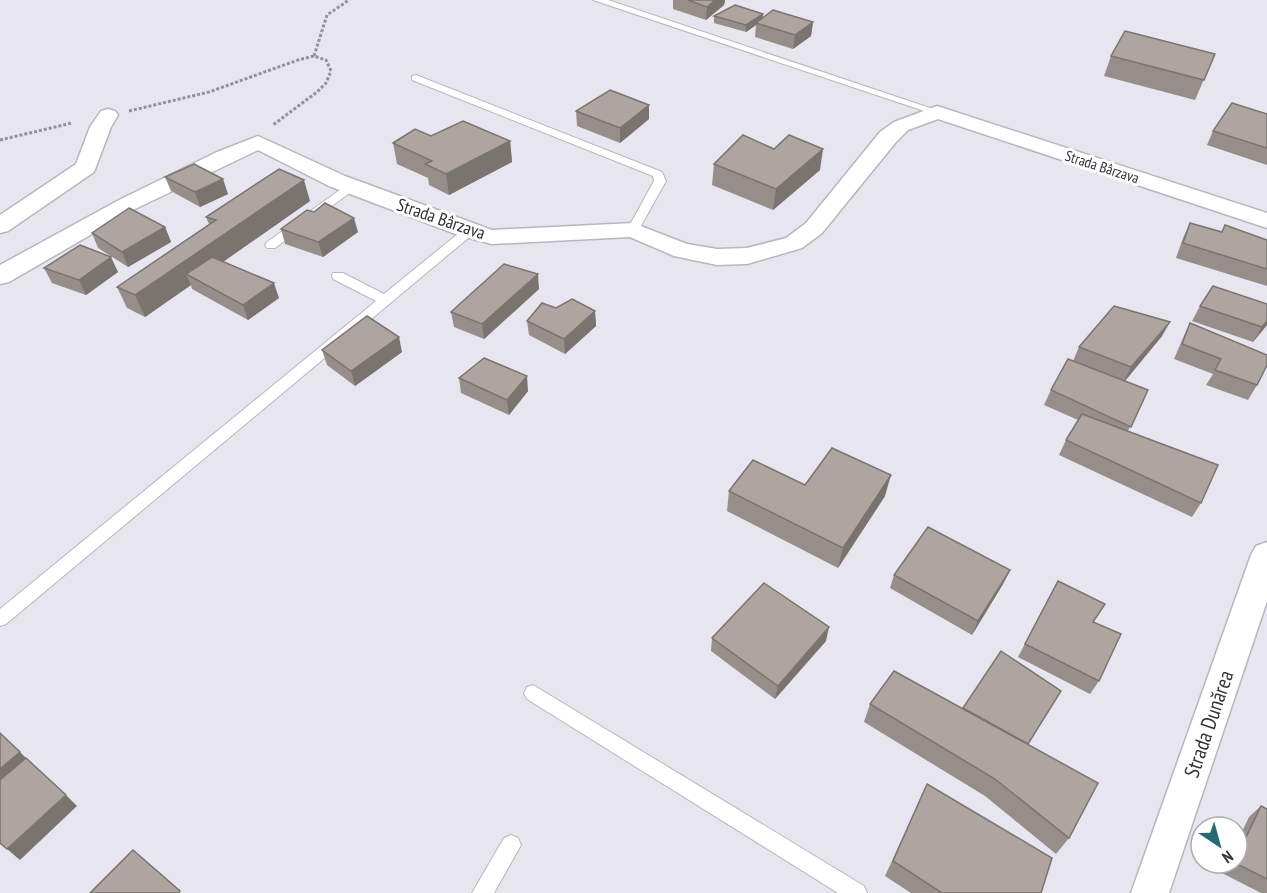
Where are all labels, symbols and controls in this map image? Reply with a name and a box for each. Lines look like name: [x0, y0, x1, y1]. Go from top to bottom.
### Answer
street label: Strada Bârzava: [1063, 146, 1142, 187]
street label: Strada Bârzava: [394, 193, 488, 244]
street label: Strada Dunărea: [1178, 667, 1239, 781]
north arrow: [1189, 815, 1249, 875]
text: N: [1218, 847, 1237, 868]

